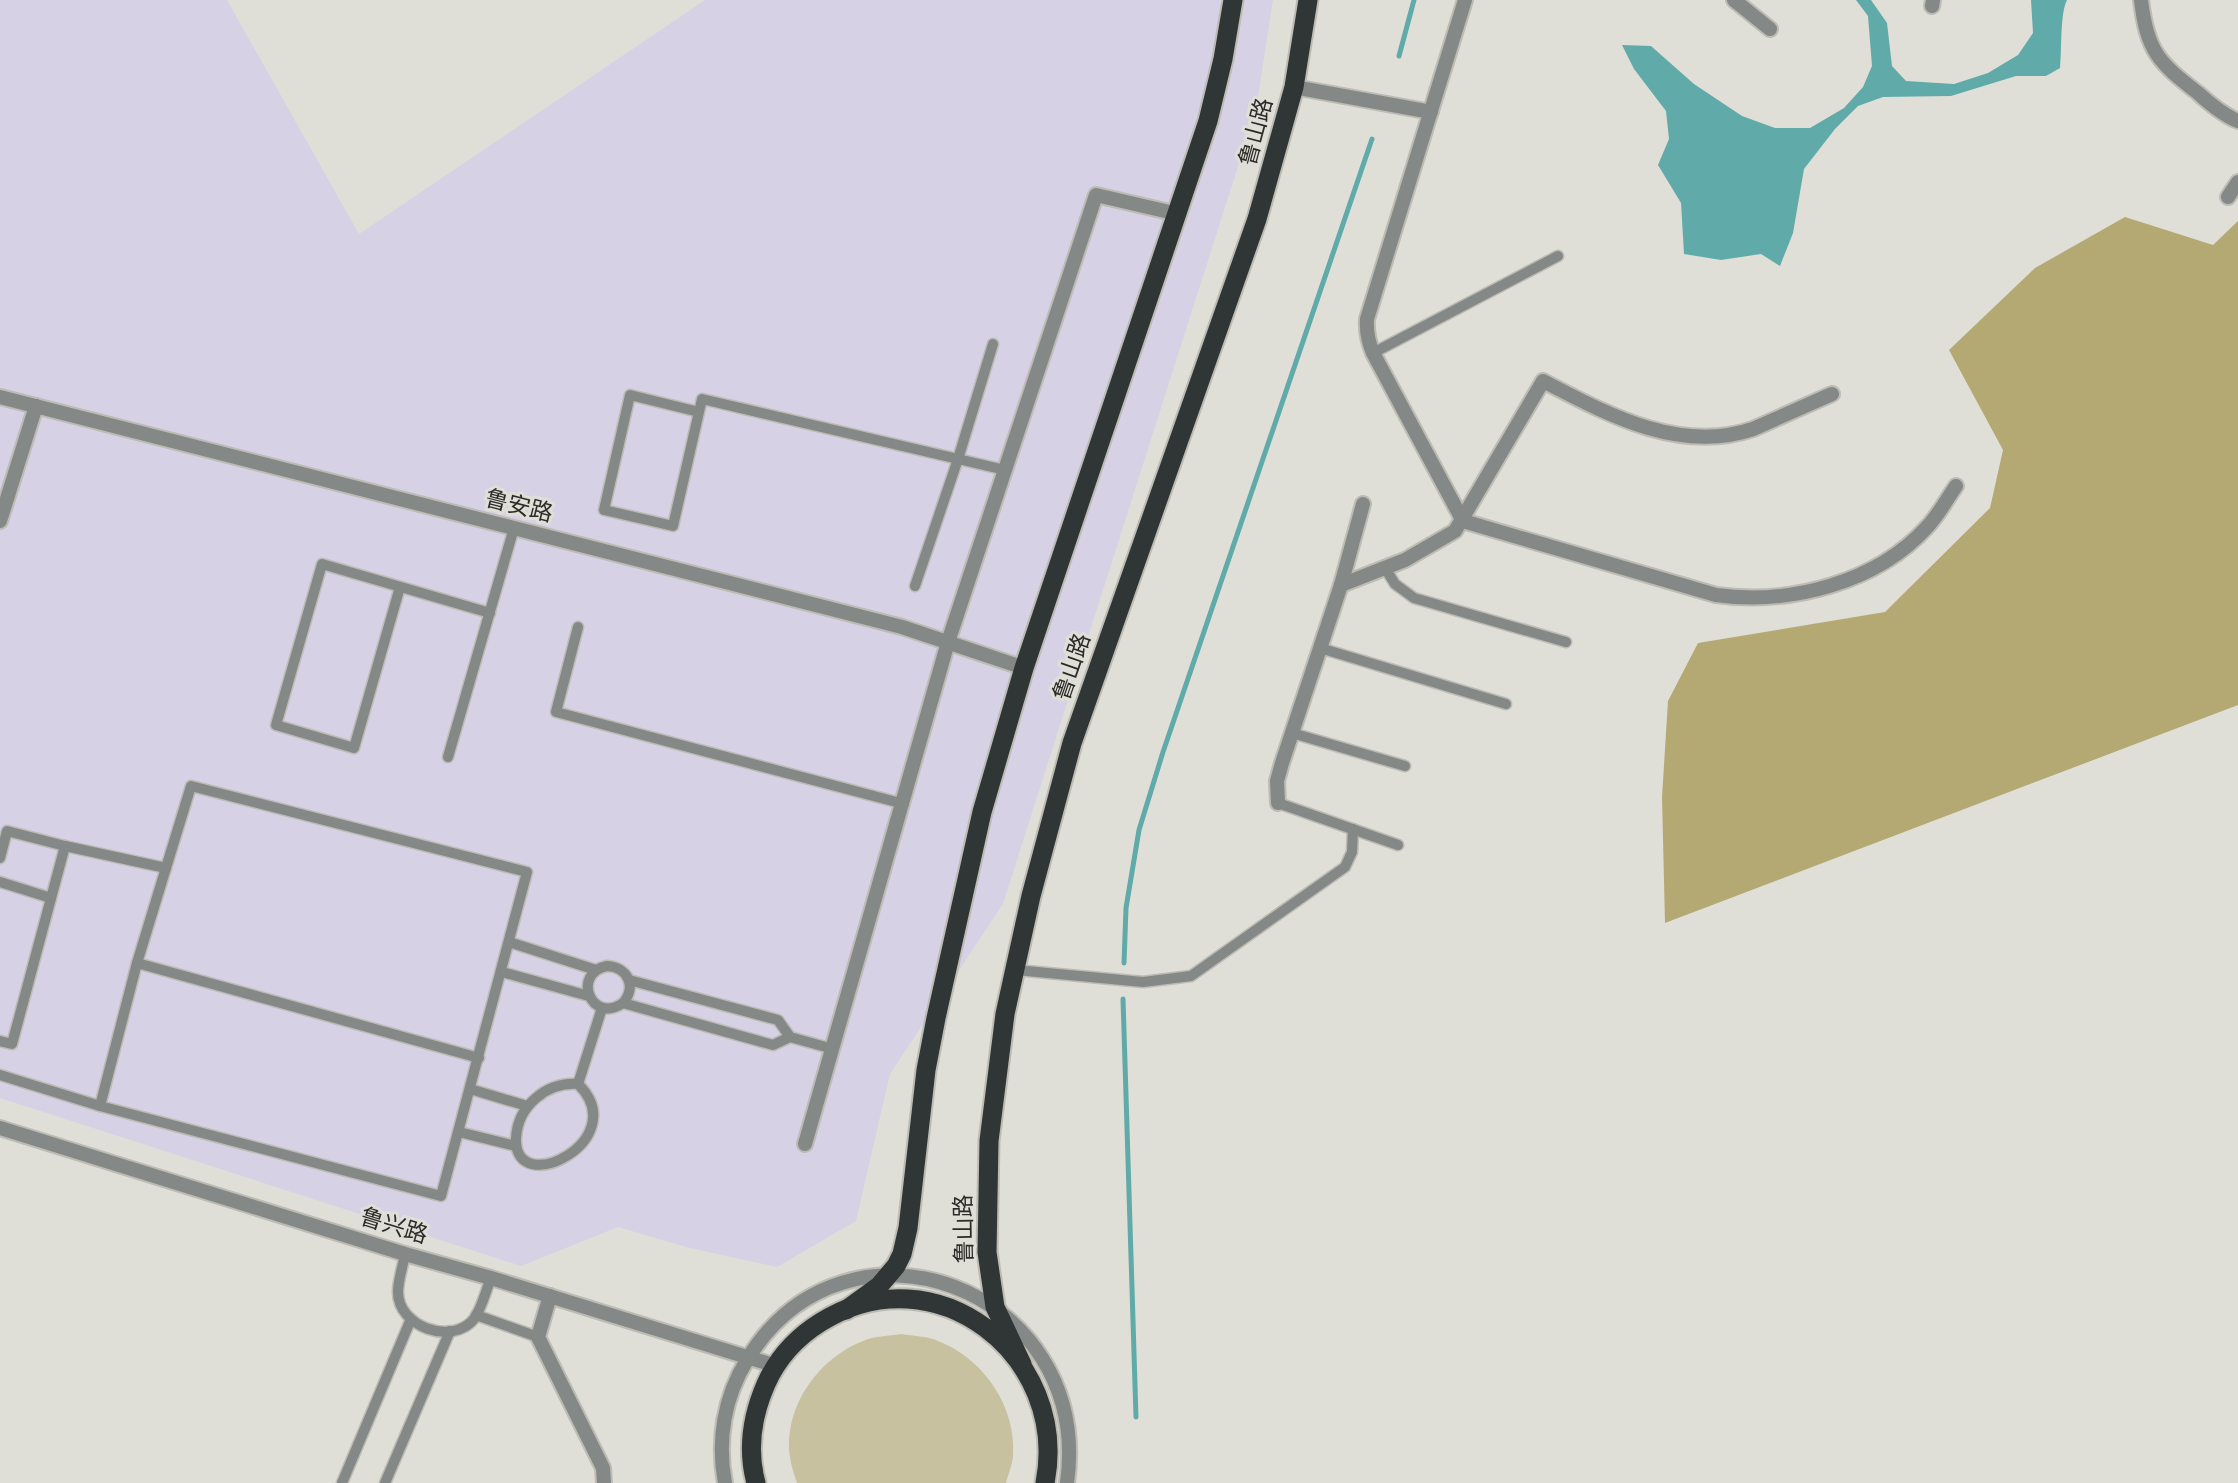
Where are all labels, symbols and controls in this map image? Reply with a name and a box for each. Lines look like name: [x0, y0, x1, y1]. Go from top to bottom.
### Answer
street label: 鲁山路: [1231, 94, 1281, 170]
street label: 鲁安路: [482, 482, 556, 530]
street label: 鲁山路: [1045, 629, 1099, 705]
street label: 鲁山路: [947, 1194, 981, 1264]
street label: 鲁兴路: [356, 1200, 432, 1252]

